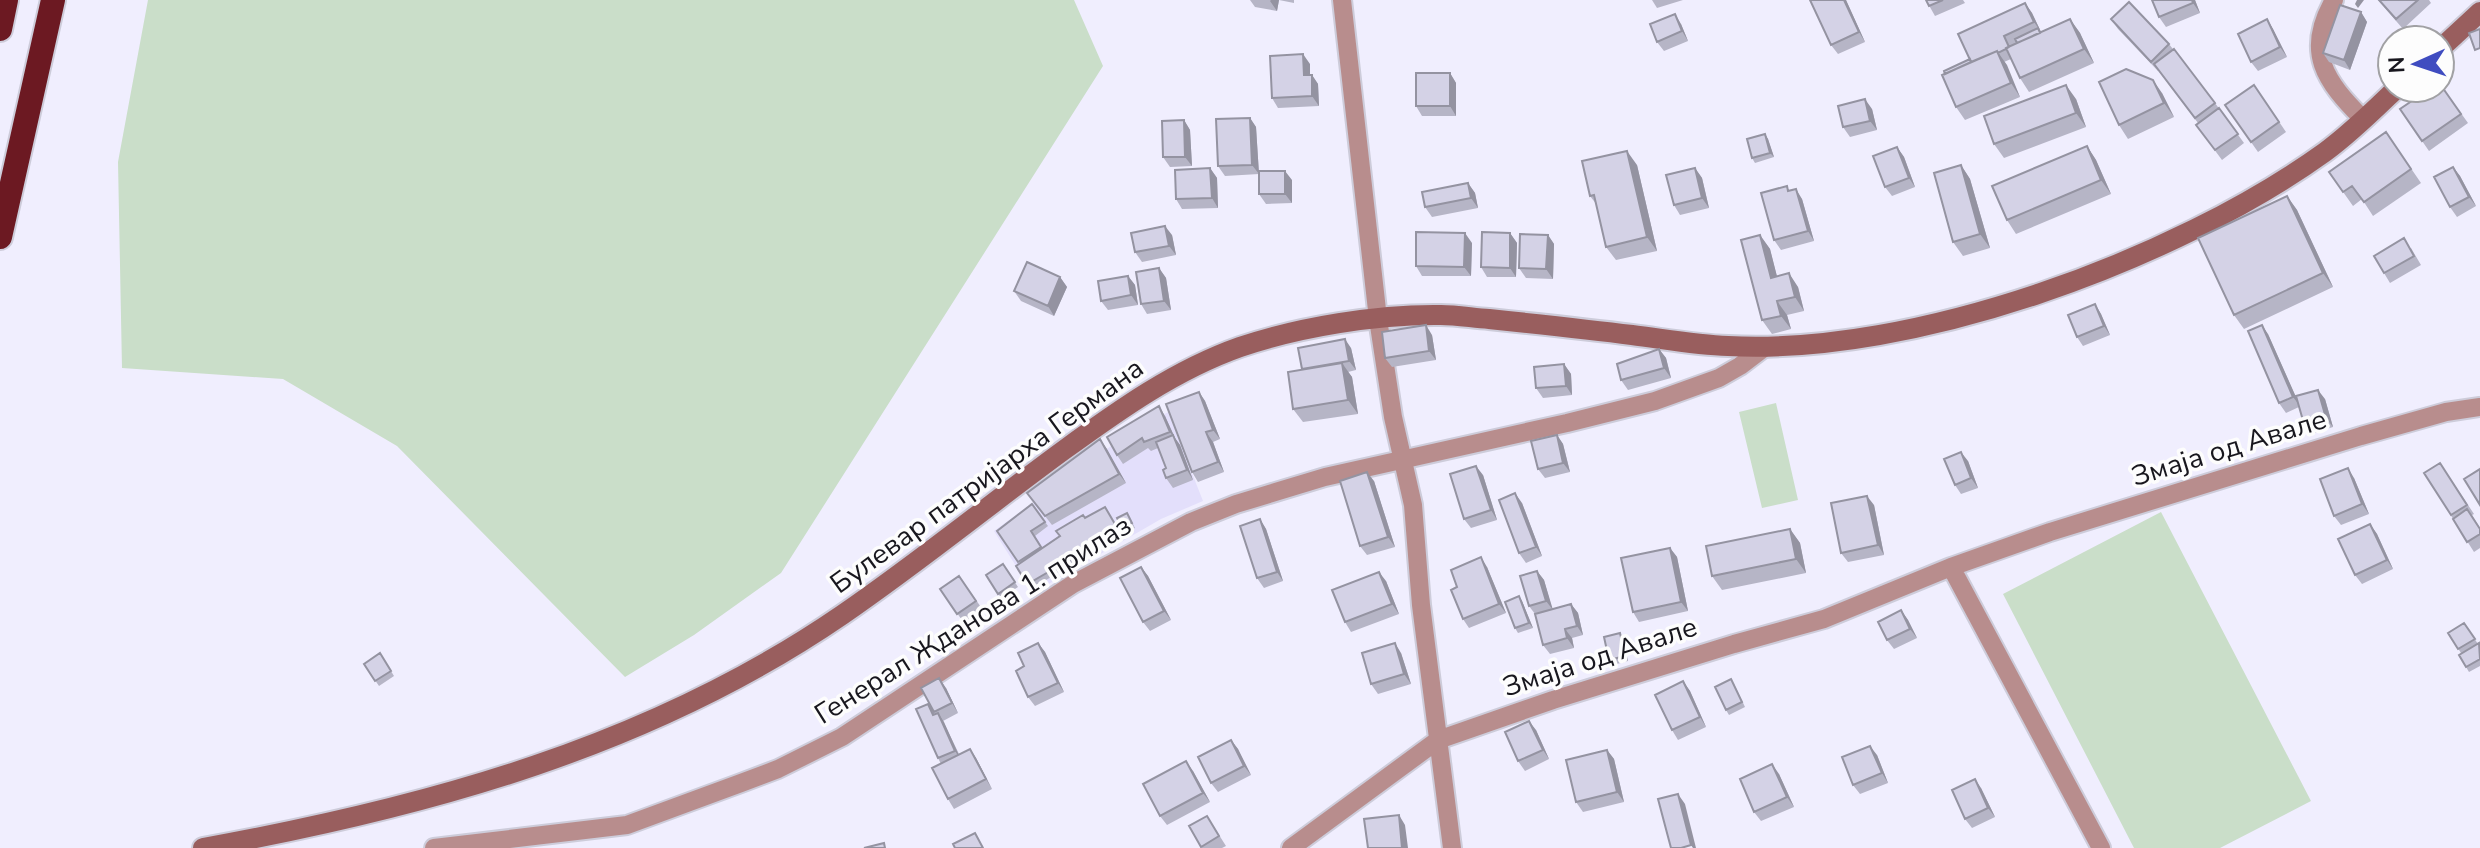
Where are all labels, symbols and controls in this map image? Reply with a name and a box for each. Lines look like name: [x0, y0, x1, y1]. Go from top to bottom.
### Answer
north arrow: [2376, 24, 2456, 104]
text: N: [2382, 56, 2412, 74]
street label: Булевар патријарха Германа: [823, 349, 1151, 603]
street label: Змаја од Авале: [2127, 400, 2331, 496]
street label: Генерал Жданова 1. прилаз: [807, 507, 1139, 733]
street label: Змаја од Авале: [1498, 608, 1702, 706]

